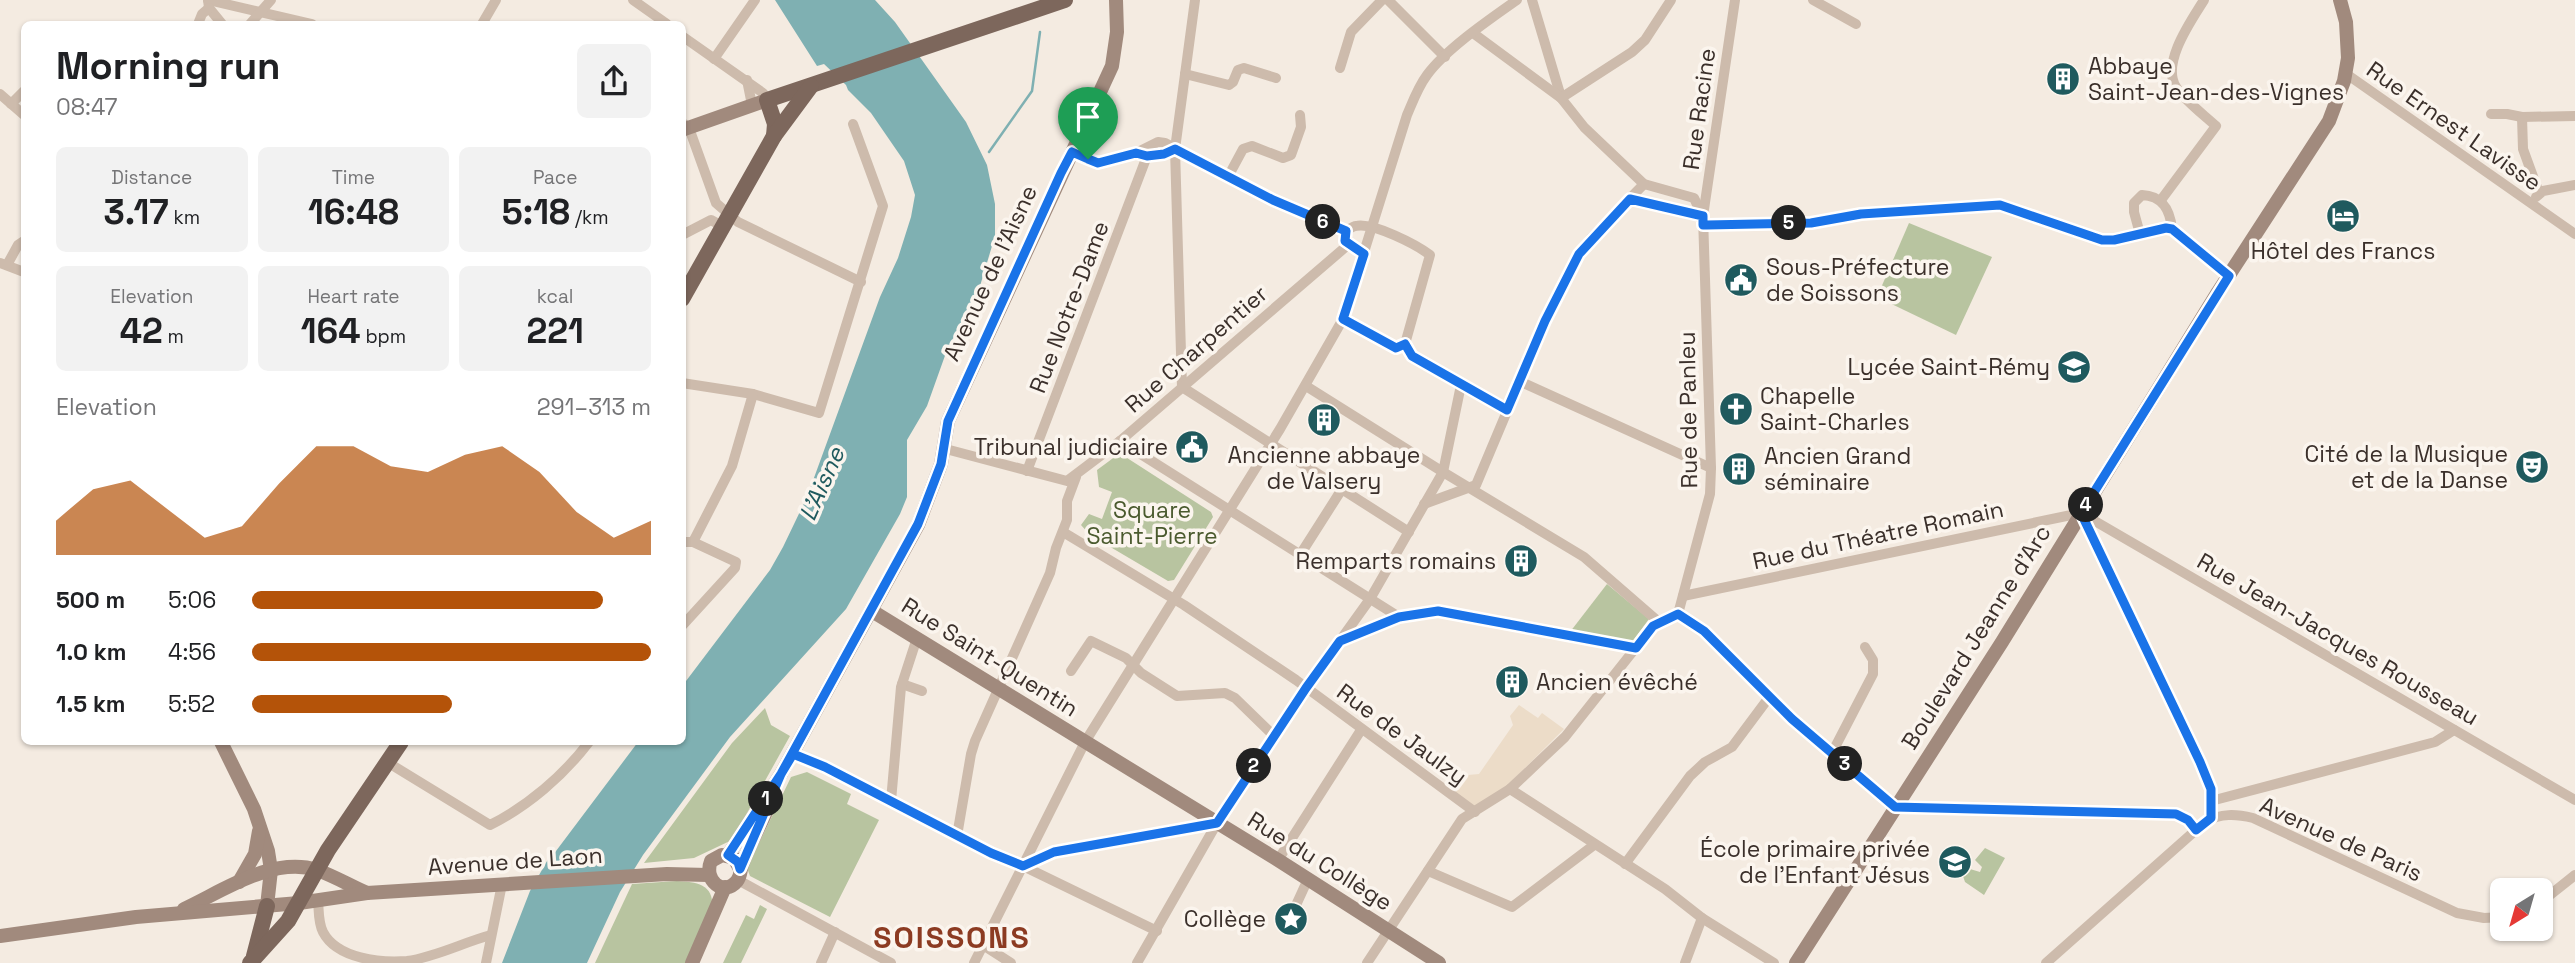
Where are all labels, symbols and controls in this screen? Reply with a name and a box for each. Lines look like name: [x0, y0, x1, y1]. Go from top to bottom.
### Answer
text: Morning run: [56, 42, 281, 90]
button: share: [577, 44, 651, 118]
street label: Rue Racine: [1676, 46, 1722, 172]
place label: Abbaye Saint-Jean-des-Vignes: [2088, 51, 2344, 107]
street label: Rue Ernest Lavisse: [2361, 54, 2547, 198]
building icon: Abbaye Saint-Jean-des-Vignes: [2044, 60, 2082, 98]
pin: [1058, 87, 1118, 159]
text: 08:47: [56, 92, 118, 122]
icon: arrive: [1069, 98, 1107, 136]
text: Distance: [111, 165, 192, 190]
text: Time: [332, 165, 375, 190]
text: Pace: [533, 165, 577, 190]
street label: Avenue de l'Aisne: [936, 180, 1044, 366]
text: 3.17: [104, 190, 169, 234]
text: 16:48: [308, 190, 399, 234]
text: 5:18: [502, 190, 570, 234]
hotel icon: Hôtel des Francs: [2324, 197, 2362, 235]
pin: 6: [1306, 204, 1340, 240]
text: km: [169, 205, 200, 230]
text: /km: [570, 205, 609, 230]
pin: 5: [1772, 206, 1806, 241]
text: 6: [1317, 209, 1328, 234]
text: 5: [1783, 210, 1794, 235]
street label: Rue Notre-Dame: [1022, 217, 1116, 397]
place label: Hôtel des Francs: [2251, 236, 2435, 266]
place label: Sous-Préfecture de Soissons: [1766, 252, 1949, 308]
public building icon: Sous-Préfecture de Soissons: [1722, 261, 1760, 299]
street label: Rue Charpentier: [1118, 279, 1274, 419]
text: Elevation: [110, 284, 193, 309]
text: Heart rate: [307, 284, 400, 309]
text: kcal: [537, 284, 574, 309]
text: 42: [120, 309, 163, 353]
text: 164: [301, 309, 361, 353]
text: 221: [526, 309, 584, 353]
text: m: [163, 324, 184, 349]
text: bpm: [361, 324, 406, 349]
street label: Rue de Panleu: [1672, 331, 1704, 489]
school or university icon: Lycée Saint-Rémy: [2055, 348, 2093, 386]
place label: Lycée Saint-Rémy: [1847, 352, 2050, 382]
place label: Chapelle Saint-Charles: [1760, 381, 1910, 437]
church icon: Chapelle Saint-Charles: [1717, 390, 1755, 428]
text: Elevation: [56, 392, 157, 422]
text: 291–313 m: [537, 392, 651, 422]
building icon: Ancienne abbaye de Valsery: [1305, 401, 1343, 439]
public building icon: Tribunal judiciaire: [1173, 428, 1211, 466]
place label: Tribunal judiciaire: [974, 432, 1168, 462]
place label: Cité de la Musique et de la Danse: [2305, 439, 2508, 495]
place label: Ancienne abbaye de Valsery: [1228, 440, 1420, 496]
place label: Ancien Grand séminaire: [1764, 441, 1911, 497]
water label: L'Aisne: [792, 442, 852, 525]
theatre icon: Cité de la Musique et de la Danse: [2513, 448, 2551, 486]
building icon: Ancien Grand séminaire: [1720, 450, 1758, 488]
pin: 4: [2068, 488, 2104, 522]
text: 4: [2079, 492, 2092, 517]
street label: Rue du Théatre Romain: [1750, 494, 2006, 576]
park label: Square Saint-Pierre: [1086, 495, 1218, 551]
street label: Boulevard Jeanne d'Arc: [1895, 519, 2057, 755]
building icon: Remparts romains: [1502, 542, 1540, 580]
place label: Remparts romains: [1295, 546, 1496, 576]
street label: Rue Jean-Jacques Rousseau: [2192, 546, 2484, 732]
text: 500 m: [56, 585, 125, 615]
text: 5:06: [168, 585, 216, 615]
street label: Rue Saint-Quentin: [896, 591, 1084, 723]
text: 1.0 km: [56, 637, 126, 667]
text: 4:56: [168, 637, 216, 667]
building icon: Ancien évêché: [1493, 663, 1531, 701]
place label: Ancien évêché: [1536, 667, 1698, 697]
street label: Rue de Jaulzy: [1331, 677, 1473, 791]
text: 1.5 km: [56, 689, 126, 719]
text: 5:52: [168, 689, 215, 719]
pin: 3: [1828, 746, 1862, 782]
pin: 2: [1236, 748, 1272, 784]
text: 3: [1839, 751, 1850, 776]
text: 2: [1248, 753, 1259, 778]
pin: 1: [748, 782, 784, 816]
text: 1: [761, 786, 770, 811]
street label: Avenue de Paris: [2255, 790, 2427, 888]
street label: Rue du Collège: [1242, 805, 1398, 917]
place label: École primaire privée de l'Enfant Jésus: [1700, 834, 1930, 890]
street label: Avenue de Laon: [427, 840, 603, 882]
school or university icon: École primaire privée de l'Enfant Jésus: [1936, 843, 1974, 881]
north arrow: [2490, 878, 2553, 942]
map controls: [2490, 878, 2553, 941]
place icon: Collège: [1272, 900, 1310, 938]
place label: Collège: [1184, 904, 1266, 934]
district label: SOISSONS: [873, 918, 1031, 957]

